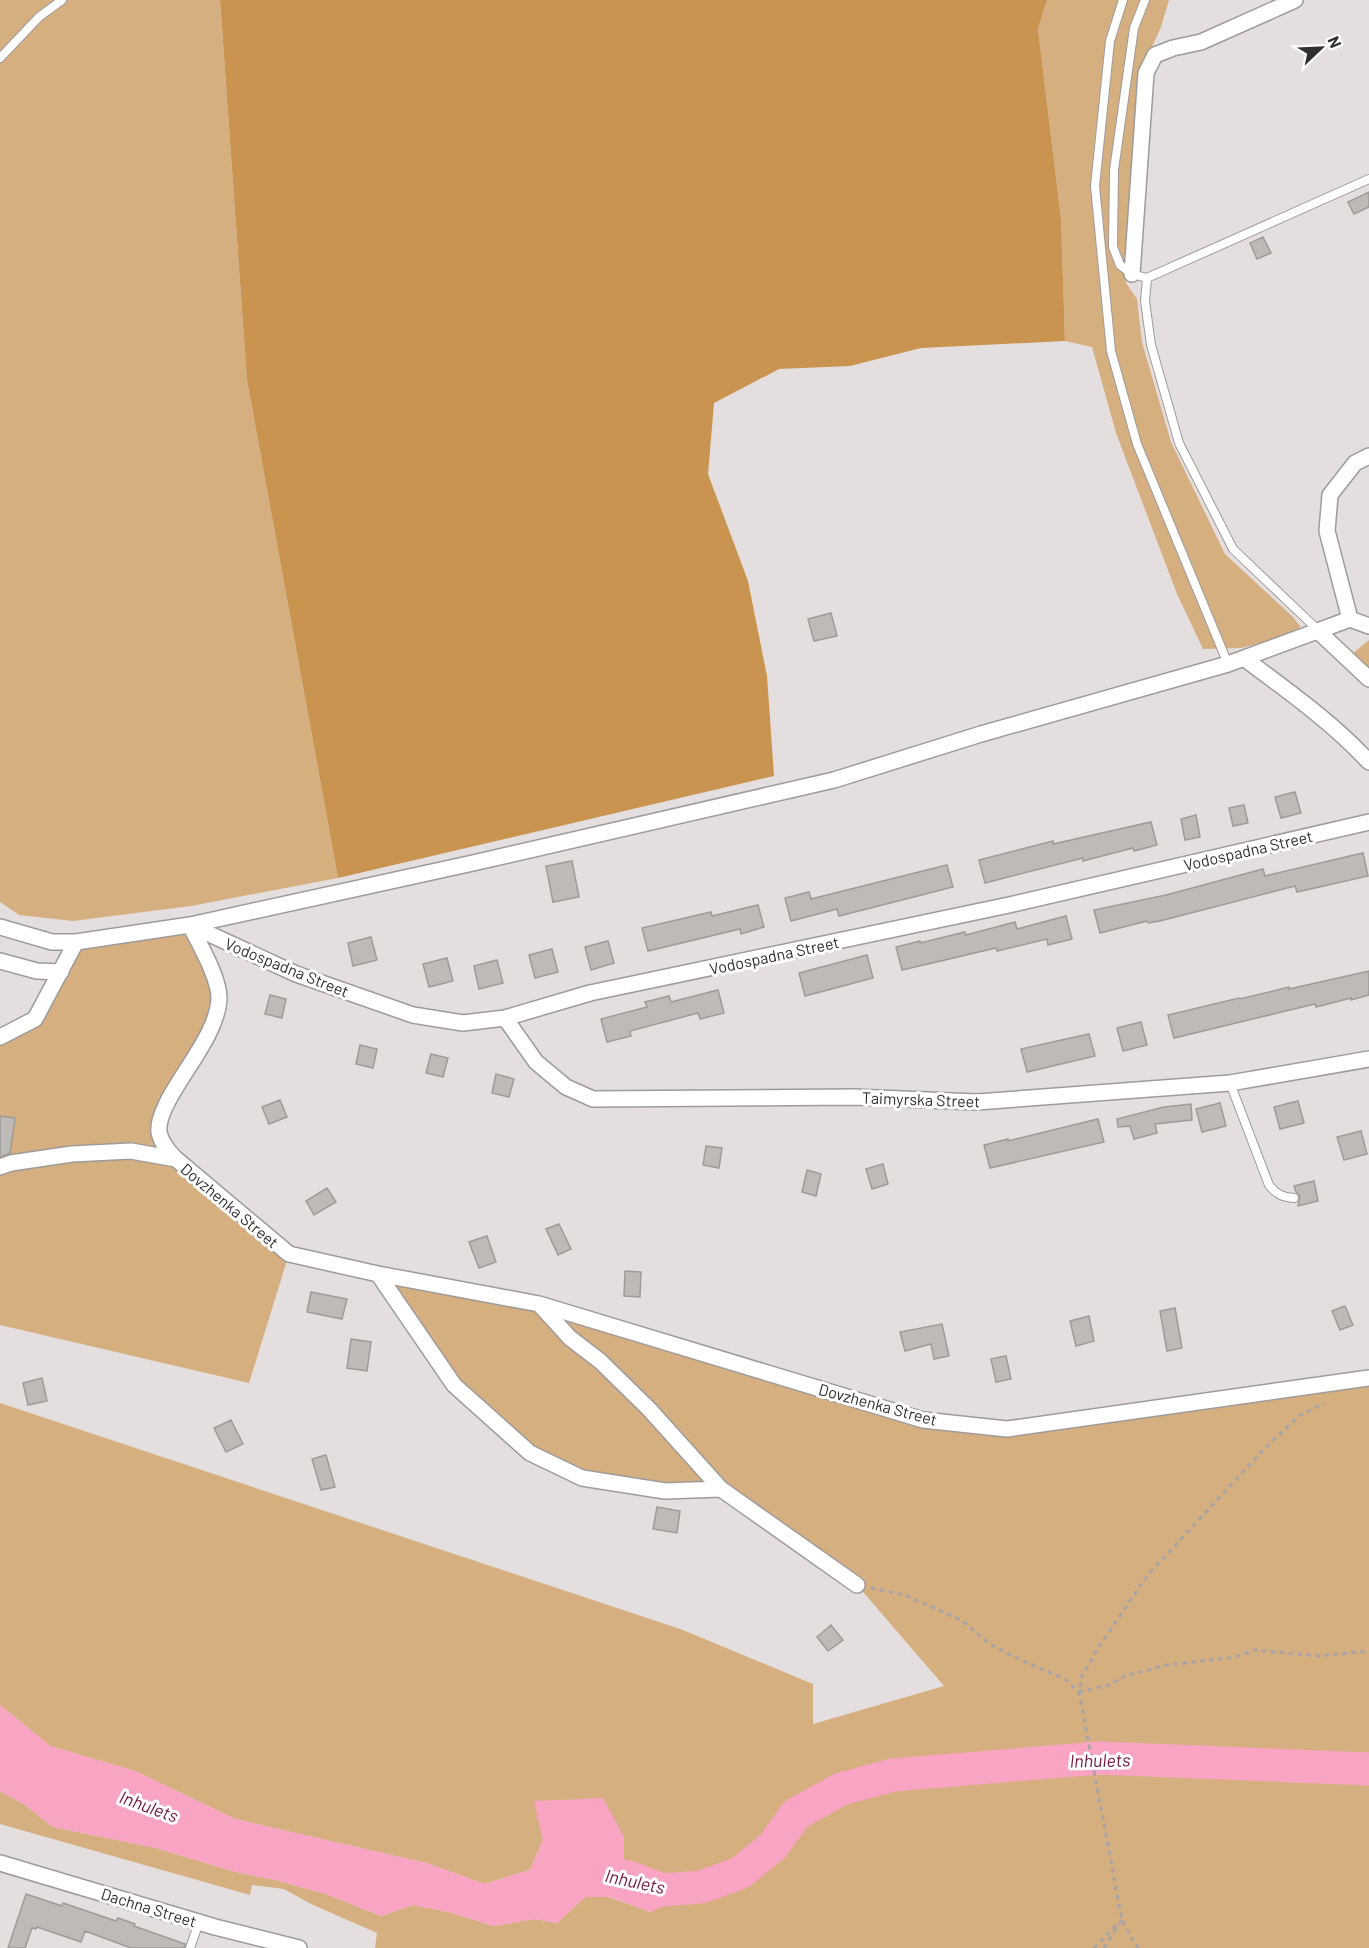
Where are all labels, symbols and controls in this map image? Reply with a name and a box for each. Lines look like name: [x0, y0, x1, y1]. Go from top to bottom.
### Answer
north arrow: [1291, 18, 1351, 78]
text: N: [1324, 33, 1346, 51]
street label: Vodospadna Street: [1182, 826, 1314, 874]
street label: Vodospadna Street: [707, 932, 841, 978]
street label: Vodospadna Street: [222, 933, 352, 1001]
street label: Taimyrska Street: [862, 1087, 980, 1111]
street label: Dovzhenka Street: [177, 1159, 283, 1251]
street label: Dovzhenka Street: [817, 1379, 939, 1429]
water label: Inhulets: [1069, 1748, 1131, 1772]
water label: Inhulets: [117, 1785, 181, 1827]
water label: Inhulets: [603, 1864, 667, 1898]
street label: Dachna Street: [99, 1884, 199, 1930]

